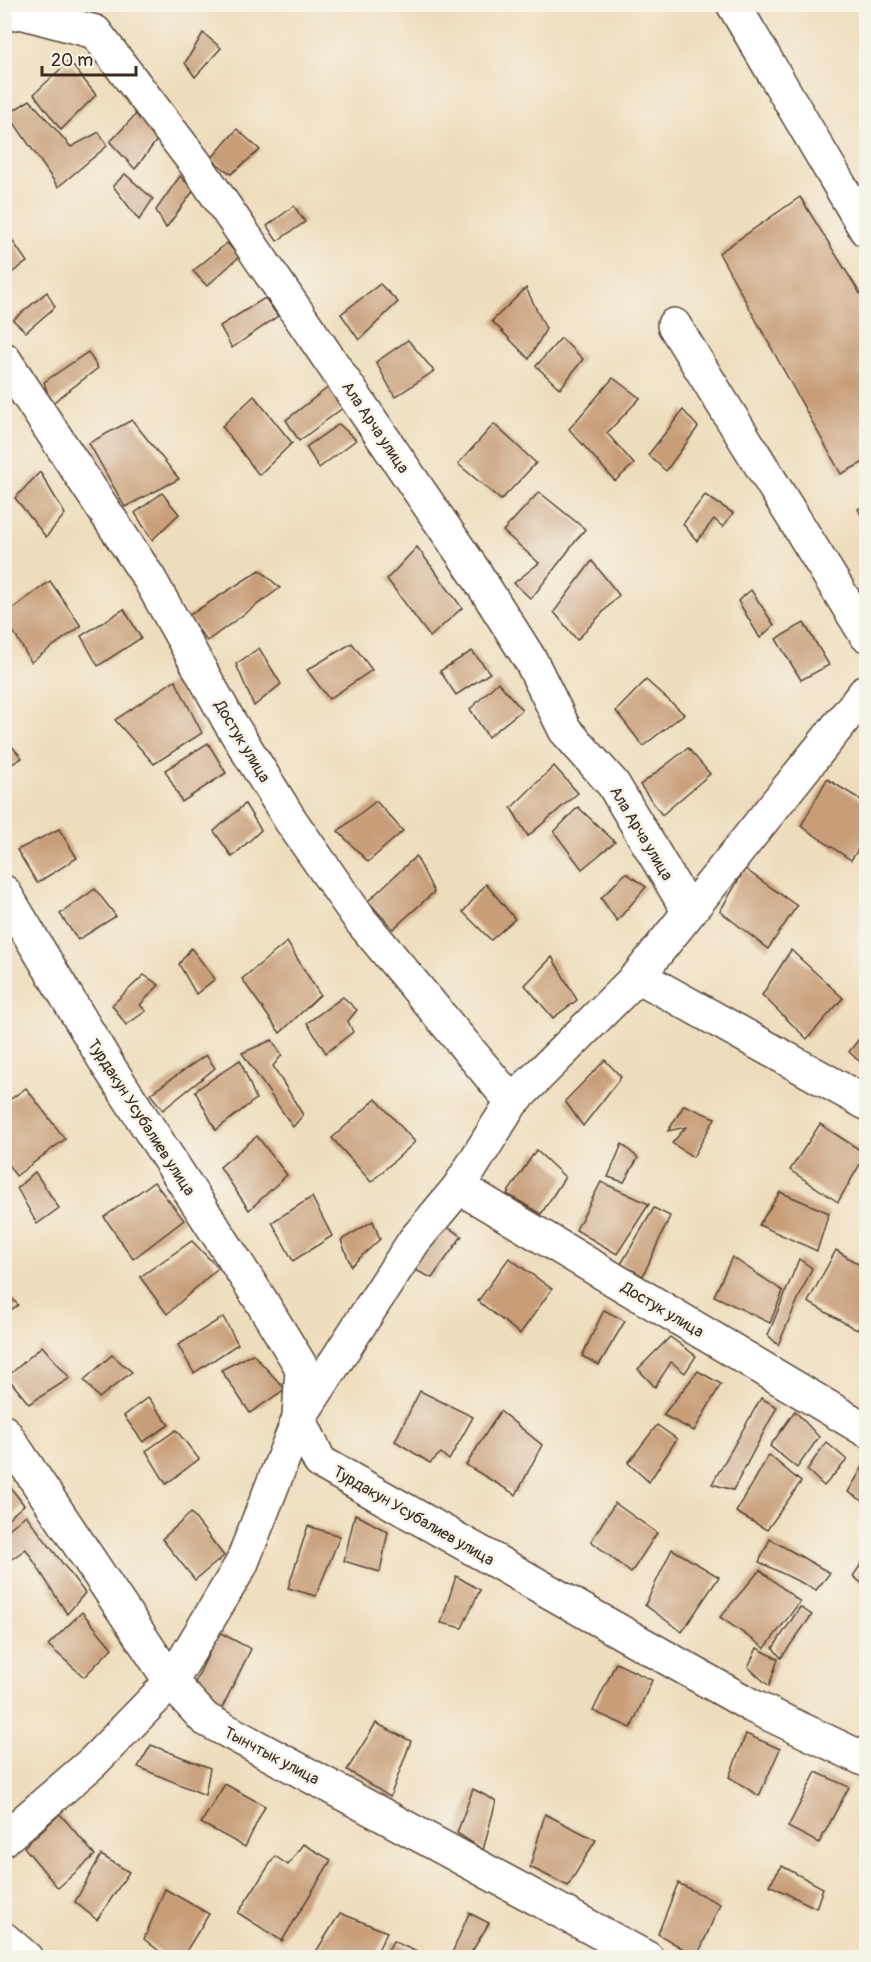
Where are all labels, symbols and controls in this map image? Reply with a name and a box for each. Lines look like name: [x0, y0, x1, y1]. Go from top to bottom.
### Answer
scale bar: [42, 39, 136, 77]
text: 20 m: [51, 49, 93, 72]
street label: Ала Арча улица: [337, 378, 413, 477]
street label: Достук улица: [209, 696, 275, 786]
street label: Ала Арча улица: [605, 783, 677, 884]
street label: Турдакун Усубалиев улица: [83, 1036, 199, 1200]
street label: Достук улица: [617, 1277, 707, 1342]
street label: Турдакун Усубалиев улица: [329, 1462, 498, 1570]
street label: Тынчтык улица: [220, 1722, 323, 1789]

